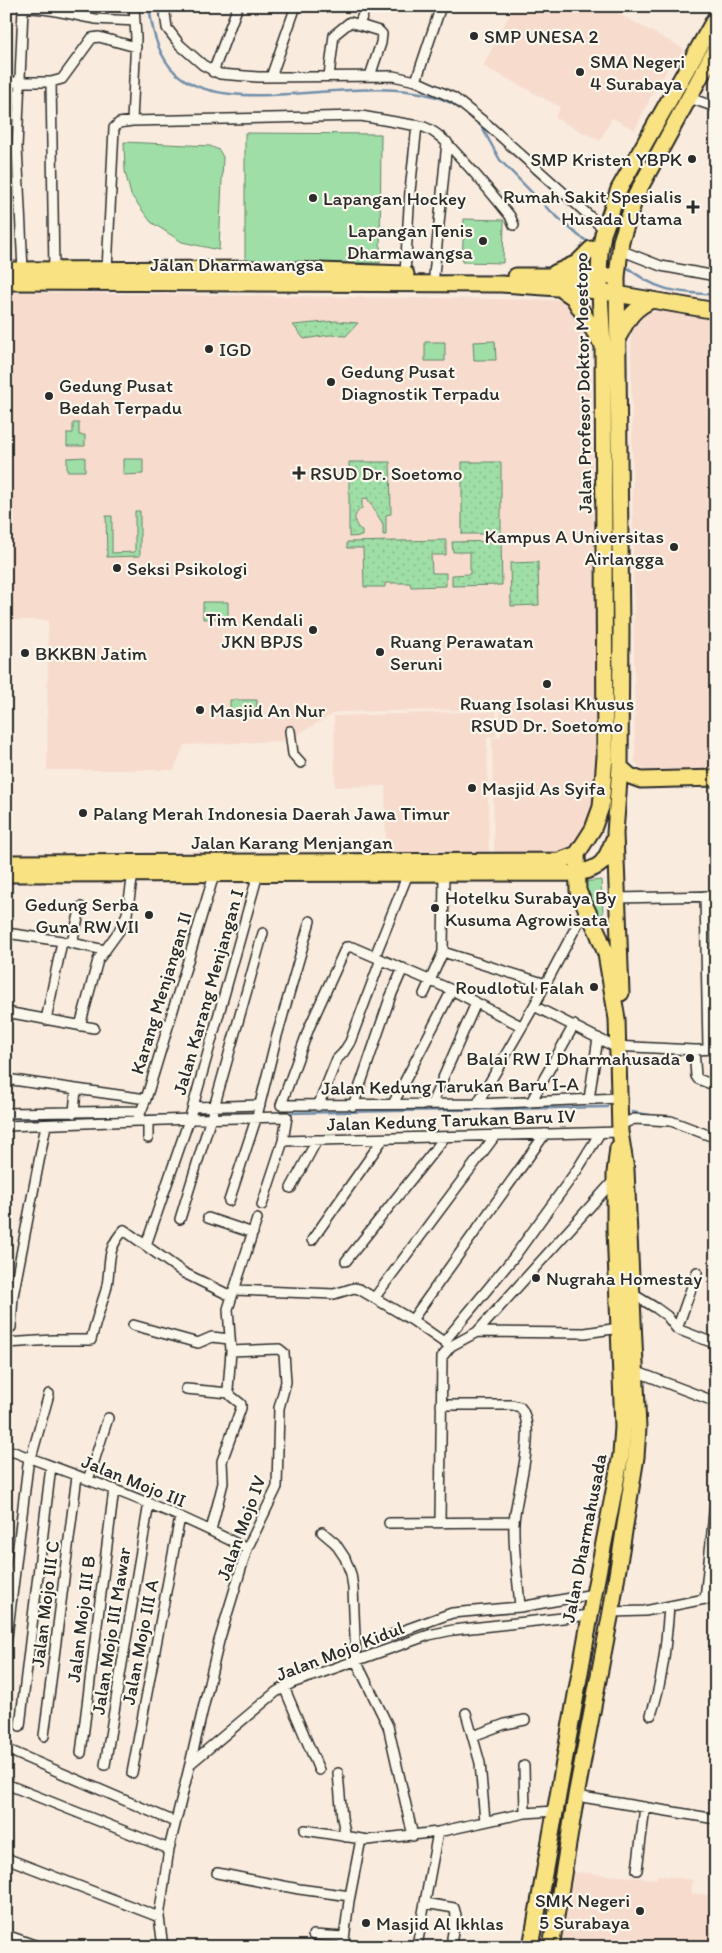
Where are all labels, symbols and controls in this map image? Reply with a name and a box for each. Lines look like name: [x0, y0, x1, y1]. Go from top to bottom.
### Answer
place label: SMP UNESA 2: [484, 25, 599, 48]
marker: SMP UNESA 2: [468, 30, 480, 42]
place label: SMA Negeri 4 Surabaya: [590, 50, 685, 95]
marker: SMA Negeri 4 Surabaya: [574, 66, 586, 78]
place label: SMP Kristen YBPK: [531, 148, 683, 171]
marker: SMP Kristen YBPK: [686, 153, 698, 165]
place label: Rumah Sakit Spesialis Husada Utama: [503, 185, 682, 230]
place label: Lapangan Hockey: [323, 187, 466, 210]
marker: Lapangan Hockey: [307, 192, 319, 204]
marker: Rumah Sakit Spesialis Husada Utama: [686, 200, 700, 214]
place label: Lapangan Tenis Dharmawangsa: [347, 219, 473, 264]
marker: Lapangan Tenis Dharmawangsa: [477, 235, 489, 247]
street label: Jalan Profesor Doktor Moestopo: [569, 252, 597, 514]
street label: Jalan Dharmawangsa: [150, 253, 324, 276]
place label: IGD: [219, 338, 251, 361]
marker: IGD: [203, 343, 215, 355]
place label: Gedung Pusat Diagnostik Terpadu: [341, 360, 500, 405]
place label: Gedung Pusat Bedah Terpadu: [59, 374, 182, 419]
marker: Gedung Pusat Diagnostik Terpadu: [325, 376, 337, 388]
marker: Gedung Pusat Bedah Terpadu: [43, 390, 55, 402]
place label: RSUD Dr. Soetomo: [310, 462, 463, 485]
marker: RSUD Dr. Soetomo: [292, 466, 306, 480]
place label: Kampus A Universitas Airlangga: [485, 525, 664, 570]
marker: Kampus A Universitas Airlangga: [668, 541, 680, 553]
place label: Seksi Psikologi: [127, 557, 247, 580]
marker: Seksi Psikologi: [111, 562, 123, 574]
place label: Tim Kendali JKN BPJS: [206, 608, 303, 653]
marker: Tim Kendali JKN BPJS: [307, 624, 319, 636]
place label: Ruang Perawatan Seruni: [390, 630, 534, 675]
place label: BKKBN Jatim: [35, 642, 148, 665]
marker: Ruang Perawatan Seruni: [374, 646, 386, 658]
marker: BKKBN Jatim: [19, 647, 31, 659]
marker: Ruang Isolasi Khusus RSUD Dr. Soetomo: [541, 678, 553, 690]
place label: Ruang Isolasi Khusus RSUD Dr. Soetomo: [460, 692, 634, 737]
place label: Masjid An Nur: [210, 699, 326, 722]
marker: Masjid An Nur: [194, 704, 206, 716]
place label: Masjid As Syifa: [482, 777, 605, 800]
marker: Masjid As Syifa: [466, 782, 478, 794]
place label: Palang Merah Indonesia Daerah Jawa Timur: [93, 802, 451, 825]
marker: Palang Merah Indonesia Daerah Jawa Timur: [77, 807, 89, 819]
street label: Jalan Karang Menjangan: [191, 831, 393, 854]
street label: Jalan Karang Menjangan I: [168, 886, 248, 1098]
place label: Hotelku Surabaya By Kusuma Agrowisata: [445, 886, 616, 931]
place label: Gedung Serba Guna RW VII: [25, 893, 139, 938]
marker: Hotelku Surabaya By Kusuma Agrowisata: [429, 902, 441, 914]
street label: Karang Menjangan II: [125, 909, 197, 1077]
marker: Gedung Serba Guna RW VII: [143, 909, 155, 921]
place label: Roudlotul Falah: [455, 976, 584, 999]
marker: Roudlotul Falah: [588, 981, 600, 993]
place label: Balai RW I Dharmahusada: [466, 1047, 680, 1070]
marker: Balai RW I Dharmahusada: [684, 1052, 696, 1064]
street label: Jalan Kedung Tarukan Baru I-A: [321, 1072, 579, 1100]
street label: Jalan Kedung Tarukan Baru IV: [326, 1104, 576, 1136]
place label: Nugraha Homestay: [546, 1267, 702, 1290]
marker: Nugraha Homestay: [530, 1272, 542, 1284]
street label: Jalan Mojo III: [78, 1450, 190, 1512]
street label: Jalan Dharmahusada: [556, 1452, 612, 1624]
street label: Jalan Mojo IV: [211, 1472, 271, 1584]
street label: Jalan Mojo III C: [26, 1539, 64, 1669]
street label: Jalan Mojo III Mawar: [86, 1545, 136, 1716]
street label: Jalan Mojo III B: [62, 1554, 100, 1684]
street label: Jalan Mojo III A: [117, 1577, 163, 1707]
street label: Jalan Mojo Kidul: [273, 1616, 408, 1686]
place label: SMK Negeri 5 Surabaya: [535, 1889, 630, 1934]
marker: SMK Negeri 5 Surabaya: [634, 1905, 646, 1917]
place label: Masjid Al Ikhlas: [376, 1912, 504, 1935]
marker: Masjid Al Ikhlas: [360, 1917, 372, 1929]

